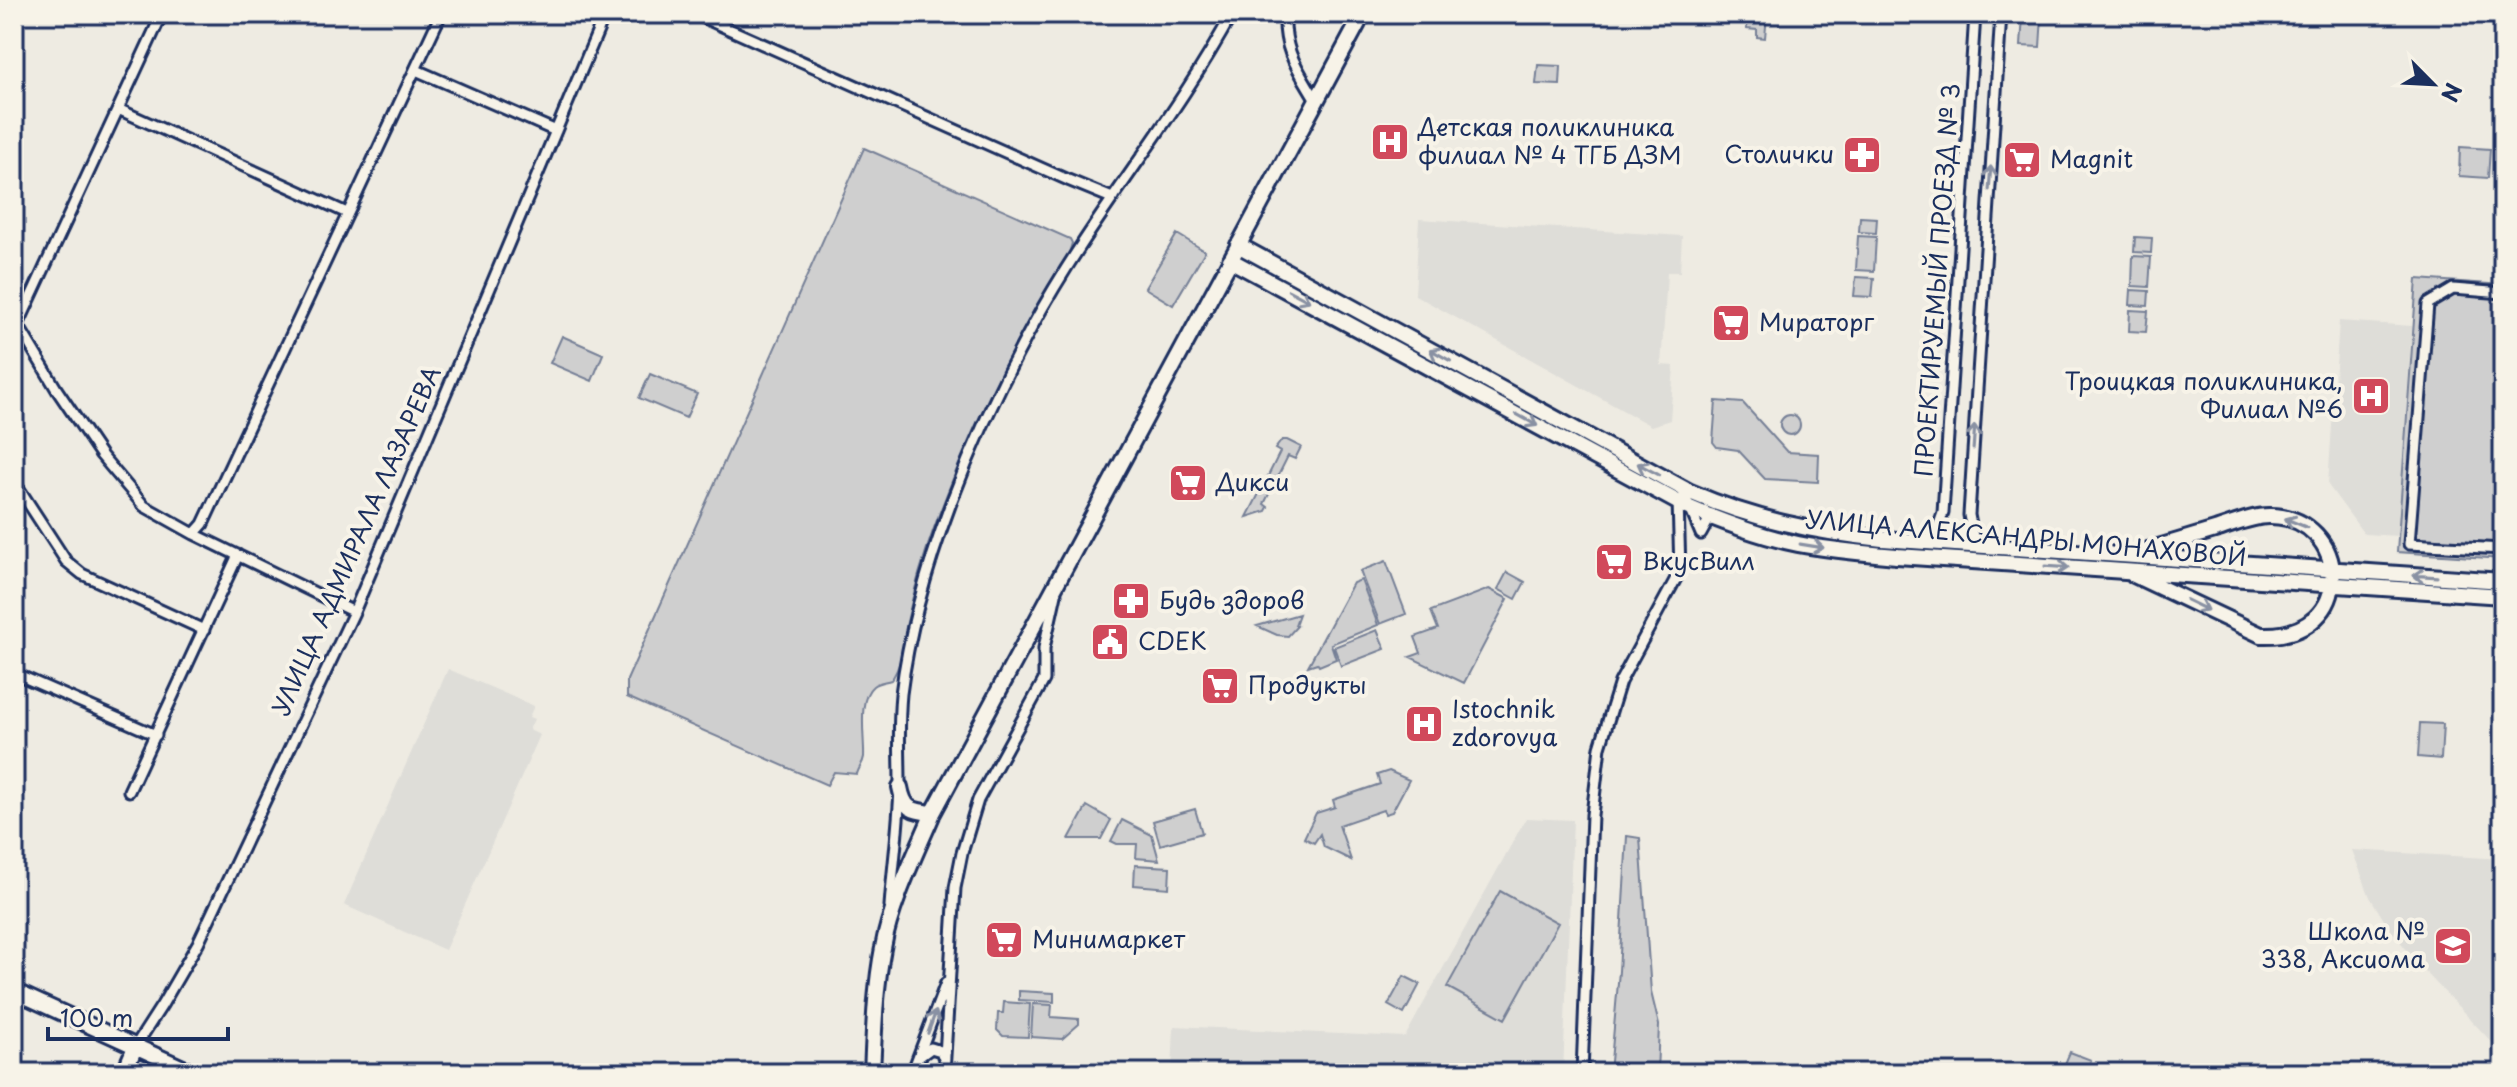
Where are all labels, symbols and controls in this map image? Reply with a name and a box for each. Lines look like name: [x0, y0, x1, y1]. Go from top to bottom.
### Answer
north arrow: [2393, 44, 2473, 124]
text: N: [2434, 78, 2471, 107]
street label: ПРОЕКТИРУЕМЫЙ ПРОЕЗД № 3: [1904, 82, 1968, 478]
place label: Детская поликлиника филиал № 4 ТГБ ДЗМ: [1417, 108, 1682, 172]
hospital icon: Детская поликлиника филиал № 4 ТГБ ДЗМ: [1369, 121, 1411, 163]
pharmacy icon: Столички: [1841, 134, 1883, 176]
place label: Столички: [1724, 135, 1834, 171]
supermarket icon: Magnit: [2001, 139, 2043, 181]
place label: Magnit: [2050, 140, 2133, 176]
one-way arrow: [1983, 165, 1998, 192]
one-way arrow: [1287, 289, 1311, 305]
supermarket icon: Мираторг: [1710, 302, 1752, 344]
place label: Мираторг: [1759, 303, 1874, 339]
one-way arrow: [1429, 347, 1452, 363]
street label: УЛИЦА АДМИРАЛА ЛАЗАРЕВА: [262, 360, 449, 721]
place label: Троицкая поликлиника, Филиал №6: [2064, 362, 2343, 426]
hospital icon: Троицкая поликлиника, Филиал №6: [2350, 375, 2392, 417]
one-way arrow: [1515, 413, 1539, 429]
one-way arrow: [1967, 424, 1982, 451]
one-way arrow: [1637, 461, 1661, 477]
supermarket icon: Дикси: [1167, 462, 1209, 504]
place label: Дикси: [1215, 463, 1289, 499]
street label: УЛИЦА АЛЕКСАНДРЫ МОНАХОВОЙ: [1804, 500, 2248, 574]
one-way arrow: [2284, 515, 2309, 530]
one-way arrow: [1799, 539, 1824, 554]
supermarket icon: ВкусВилл: [1593, 541, 1635, 583]
place label: ВкусВилл: [1642, 542, 1755, 578]
one-way arrow: [2043, 560, 2069, 575]
one-way arrow: [2412, 568, 2439, 583]
pharmacy icon: Будь здоров: [1110, 580, 1152, 622]
place label: Будь здоров: [1159, 581, 1304, 617]
one-way arrow: [2185, 598, 2209, 613]
public building icon: CDEK: [1089, 621, 1131, 663]
place label: CDEK: [1138, 622, 1207, 658]
supermarket icon: Продукты: [1199, 665, 1241, 707]
place label: Продукты: [1248, 666, 1367, 702]
place label: Istochnik zdorovya: [1452, 690, 1557, 754]
hospital icon: Istochnik zdorovya: [1403, 703, 1445, 745]
place label: Школа № 338, Аксиома: [2261, 912, 2425, 976]
supermarket icon: Минимаркет: [983, 919, 1025, 961]
place label: Минимаркет: [1032, 920, 1185, 956]
school or university icon: Школа № 338, Аксиома: [2432, 925, 2474, 967]
scale bar: [48, 991, 228, 1041]
text: 100 m: [60, 999, 133, 1035]
one-way arrow: [925, 1010, 940, 1035]

